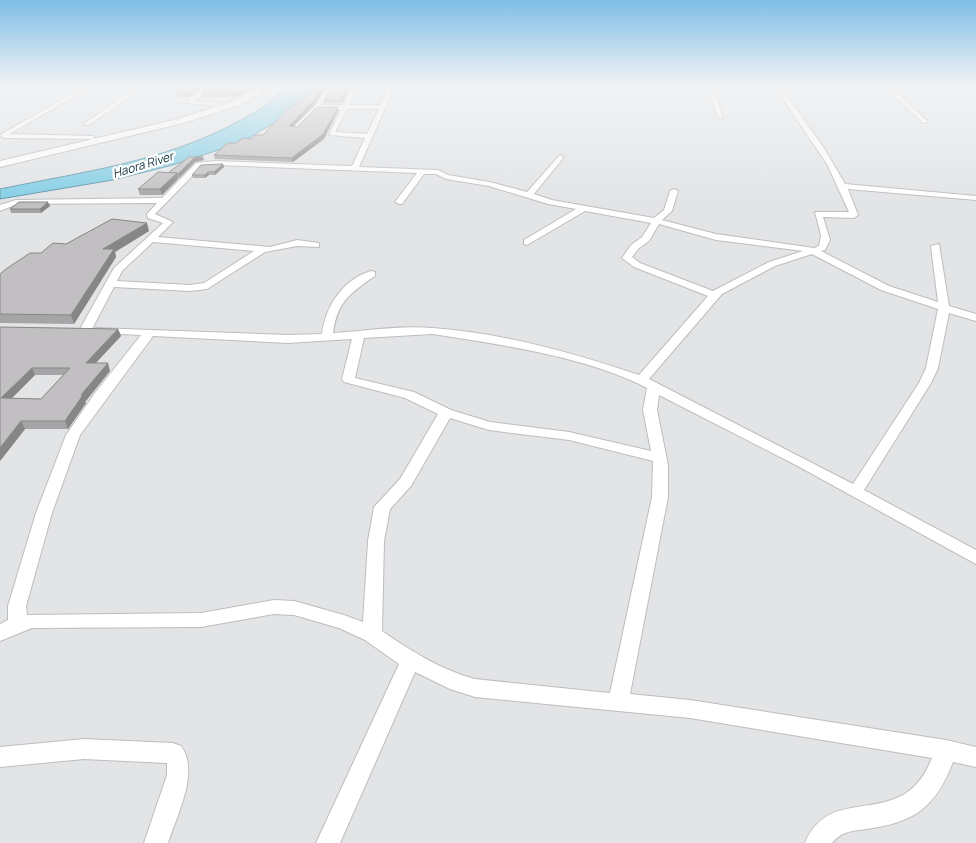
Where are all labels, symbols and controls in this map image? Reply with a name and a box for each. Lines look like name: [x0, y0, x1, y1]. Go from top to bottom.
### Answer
water label: Haora River: [110, 147, 177, 182]

